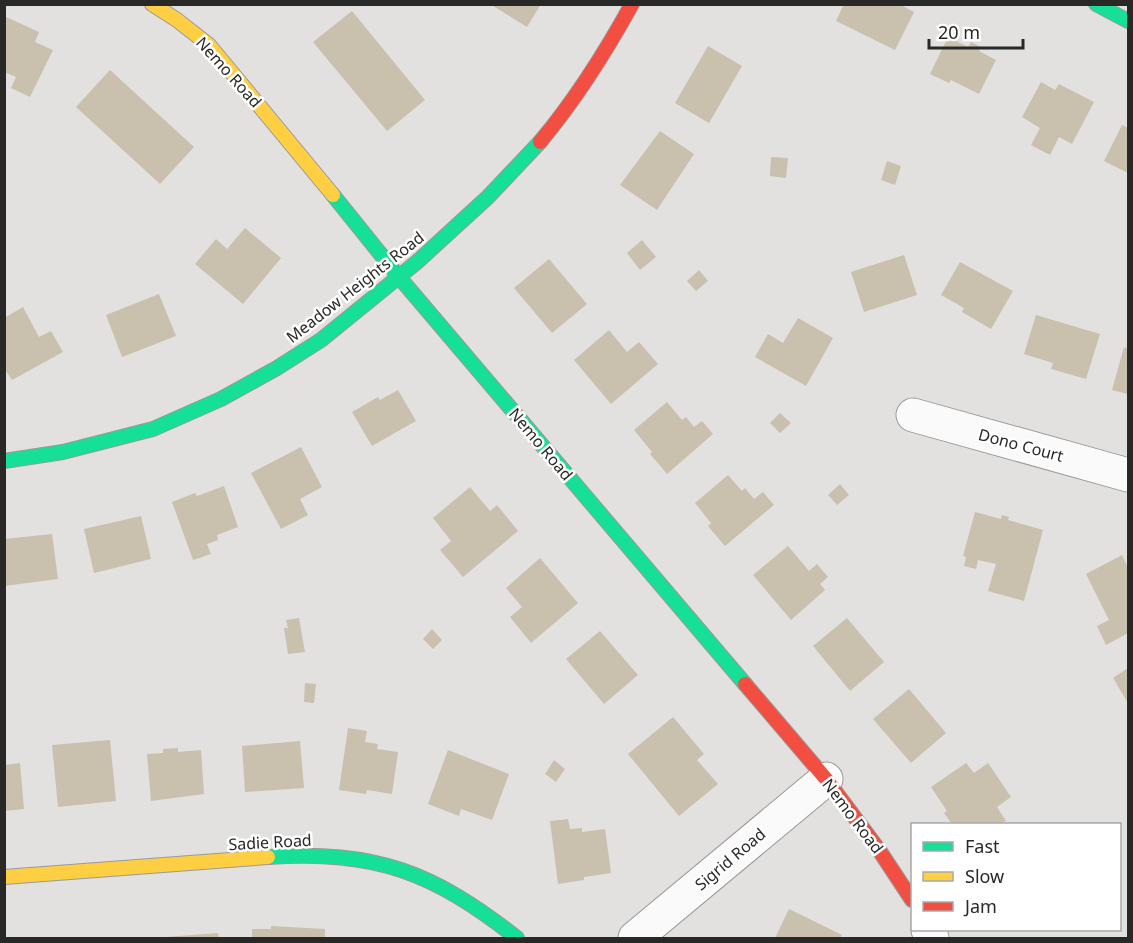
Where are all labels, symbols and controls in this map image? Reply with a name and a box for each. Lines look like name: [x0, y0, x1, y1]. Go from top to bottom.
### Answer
scale bar: [929, 12, 1024, 50]
text: 20 m: [938, 20, 980, 44]
street label: Nemo Road: [191, 32, 267, 112]
street label: Meadow Heights Road: [282, 226, 428, 348]
street label: Nemo Road: [504, 403, 578, 485]
street label: Dono Court: [976, 423, 1066, 467]
street label: Nemo Road: [818, 774, 888, 858]
street label: Sigrid Road: [690, 823, 770, 895]
legend: [911, 823, 1121, 931]
street label: Sadie Road: [228, 829, 312, 855]
text: Fast: [965, 834, 1000, 858]
text: Slow: [965, 864, 1004, 888]
text: Jam: [963, 894, 997, 918]

